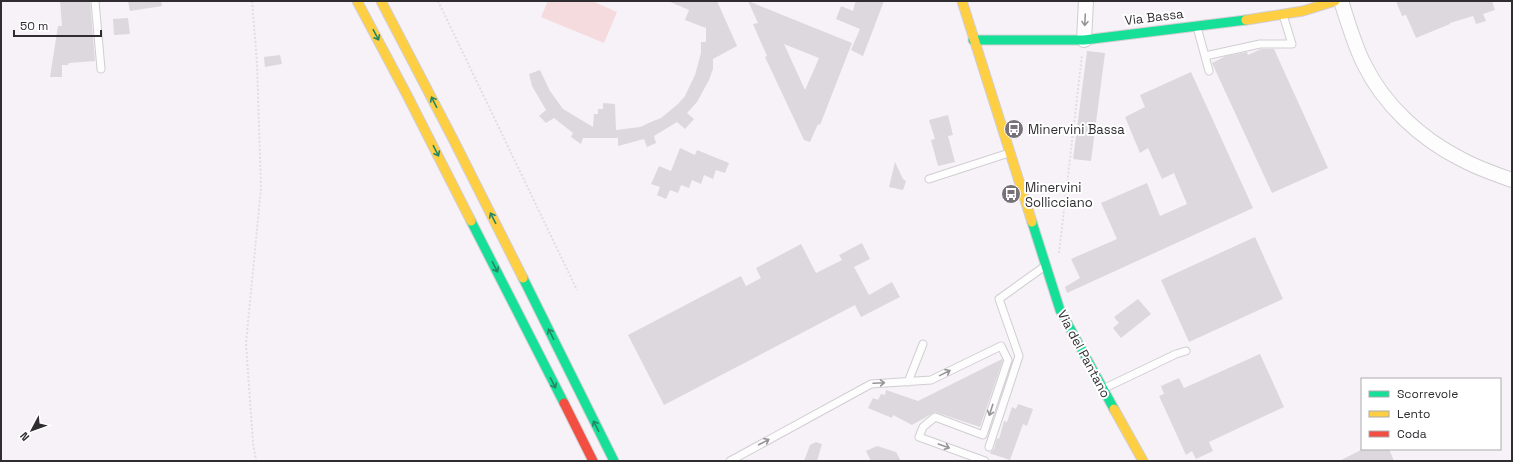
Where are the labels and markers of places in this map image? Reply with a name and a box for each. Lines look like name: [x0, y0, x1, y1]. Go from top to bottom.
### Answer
bus stop icon: Minervini Bassa: [1003, 118, 1025, 140]
place label: Minervini Bassa: [1028, 121, 1125, 138]
place label: Minervini Sollicciano: [1025, 179, 1093, 211]
bus stop icon: Minervini Sollicciano: [1000, 183, 1022, 205]

